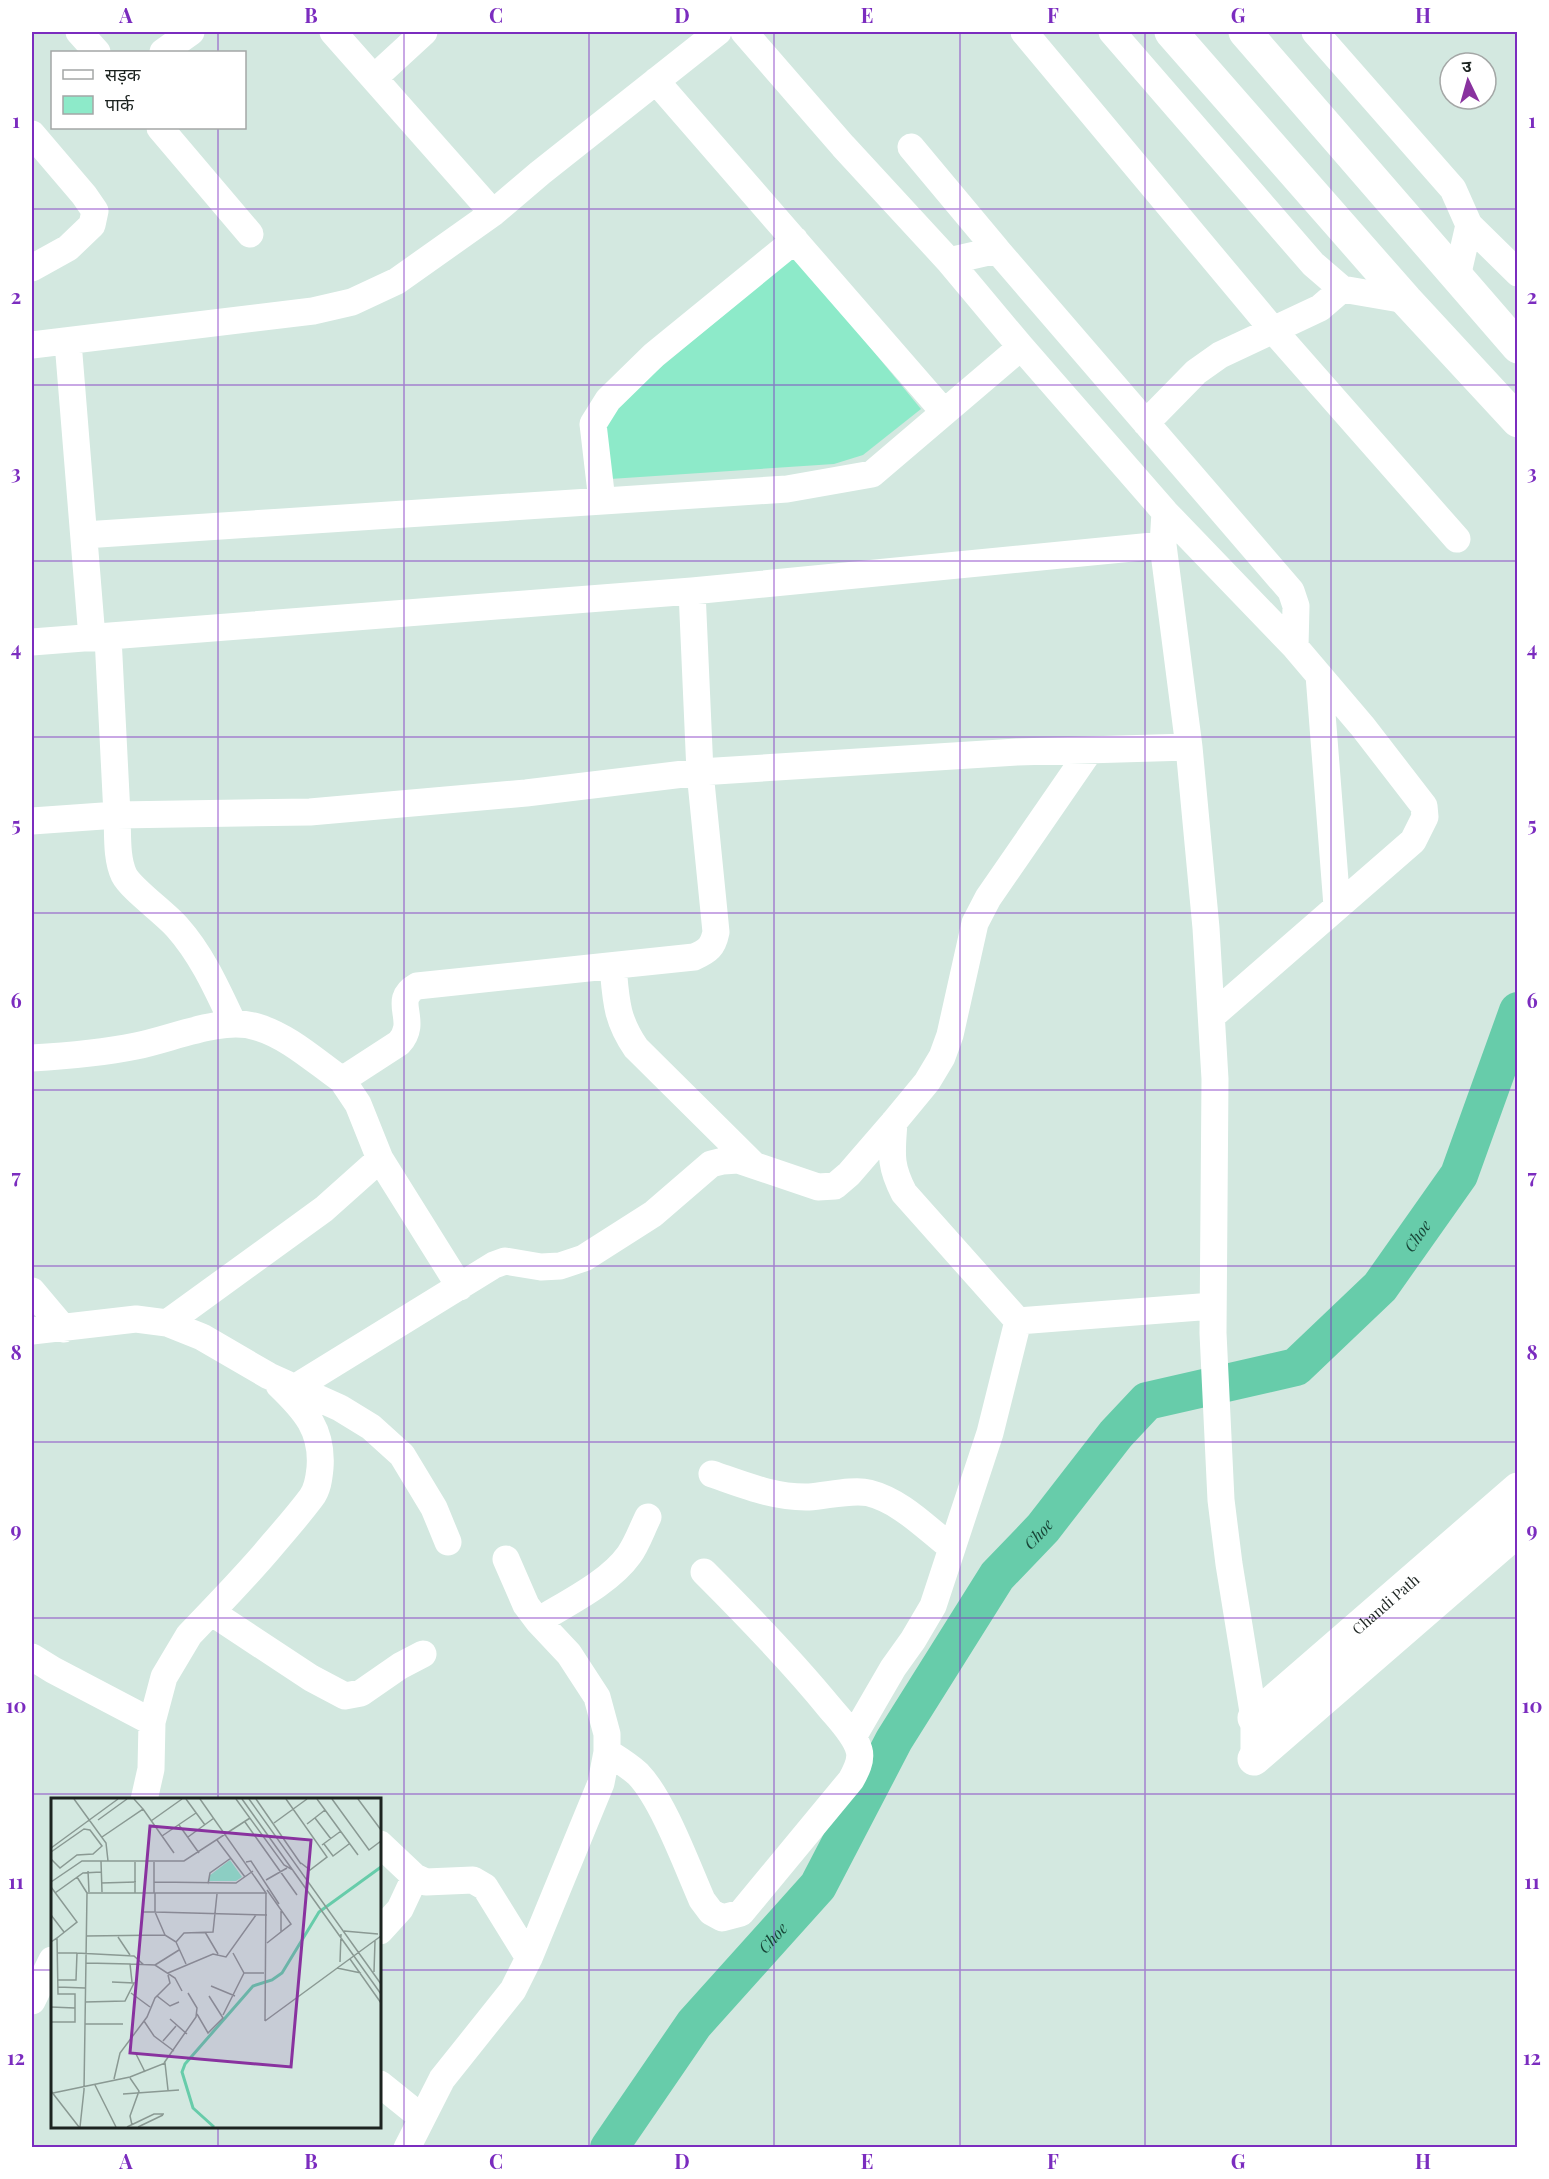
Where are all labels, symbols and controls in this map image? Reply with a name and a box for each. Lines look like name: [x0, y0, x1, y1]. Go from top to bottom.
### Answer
text: A: [118, 1, 133, 28]
text: B: [304, 1, 318, 28]
text: C: [489, 1, 503, 28]
text: D: [674, 1, 690, 28]
text: E: [861, 1, 873, 28]
text: F: [1047, 1, 1059, 28]
text: G: [1231, 1, 1246, 28]
text: H: [1415, 1, 1431, 28]
legend: [51, 51, 246, 129]
north arrow: [1438, 51, 1498, 111]
text: उ: [1461, 55, 1473, 76]
text: सड़क: [105, 62, 142, 86]
text: पार्क: [105, 92, 135, 116]
text: 1: [12, 106, 20, 133]
text: 1: [1528, 106, 1536, 133]
text: 2: [11, 282, 21, 309]
text: 2: [1527, 282, 1537, 309]
text: 3: [11, 458, 21, 485]
text: 3: [1527, 458, 1537, 485]
text: 4: [11, 634, 21, 661]
text: 4: [1527, 634, 1537, 661]
text: 5: [11, 810, 21, 837]
text: 5: [1527, 810, 1537, 837]
text: 6: [10, 986, 22, 1013]
text: 6: [1526, 986, 1538, 1013]
text: 7: [11, 1162, 21, 1189]
text: 7: [1527, 1162, 1537, 1189]
water label: Choe: [1398, 1215, 1435, 1255]
text: 8: [10, 1338, 22, 1365]
text: 8: [1526, 1338, 1538, 1365]
water label: Choe: [1018, 1514, 1057, 1553]
text: 9: [10, 1515, 22, 1542]
text: 9: [1526, 1515, 1538, 1542]
street label: Chandi Path: [1348, 1569, 1423, 1639]
text: 10: [6, 1691, 26, 1718]
text: 10: [1522, 1691, 1542, 1718]
inset map: [51, 1798, 381, 2128]
text: 11: [8, 1867, 24, 1894]
text: 11: [1524, 1867, 1540, 1894]
water label: Choe: [753, 1917, 791, 1957]
text: 12: [7, 2043, 25, 2070]
text: 12: [1523, 2043, 1541, 2070]
text: A: [118, 2147, 133, 2174]
text: B: [304, 2147, 318, 2174]
text: C: [489, 2147, 503, 2174]
text: D: [674, 2147, 690, 2174]
text: E: [861, 2147, 873, 2174]
text: F: [1047, 2147, 1059, 2174]
text: G: [1231, 2147, 1246, 2174]
text: H: [1415, 2147, 1431, 2174]

